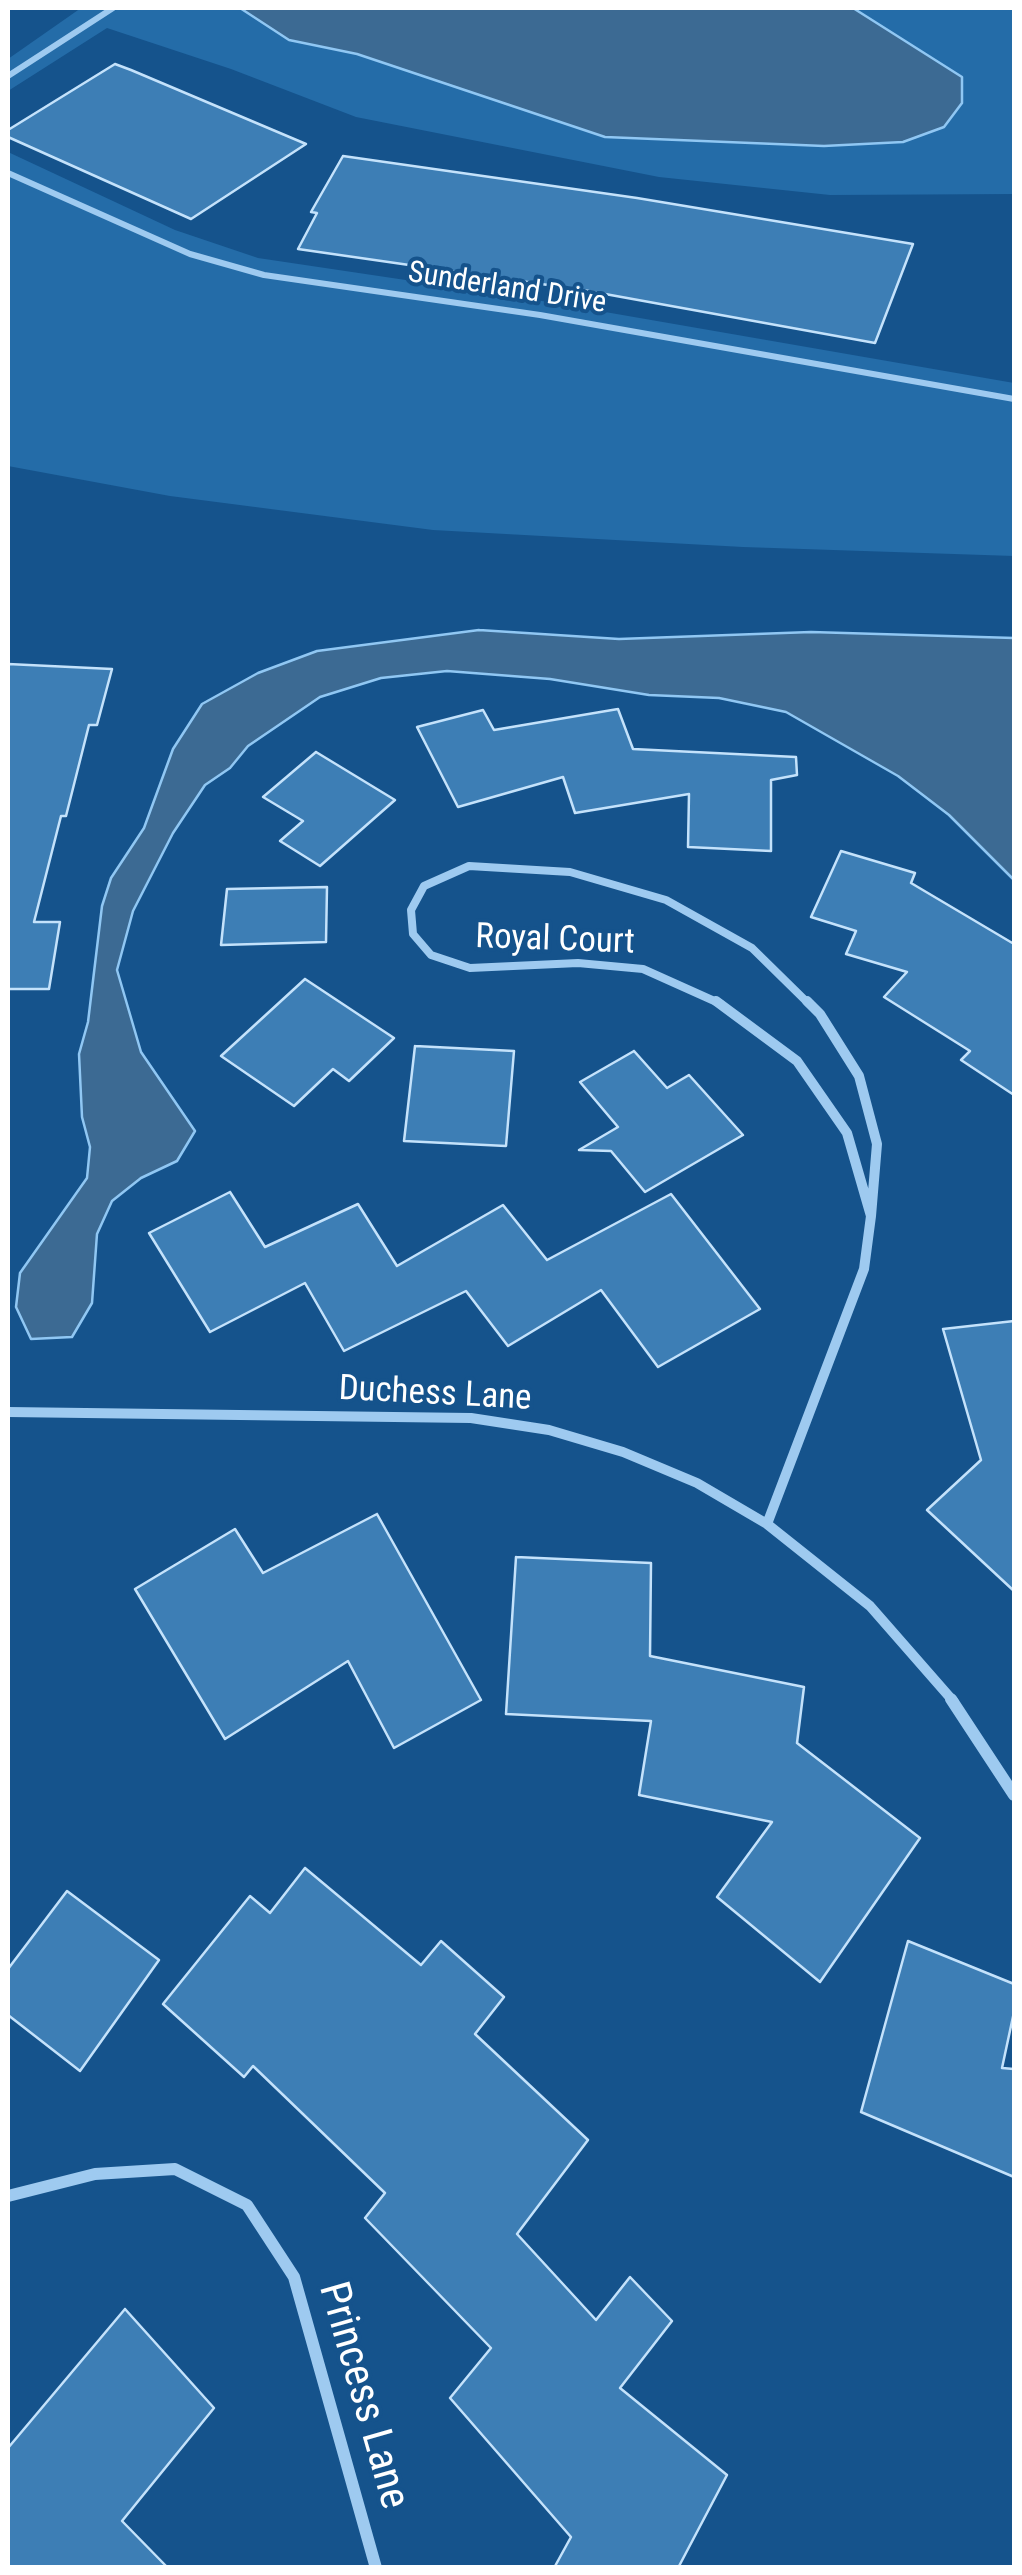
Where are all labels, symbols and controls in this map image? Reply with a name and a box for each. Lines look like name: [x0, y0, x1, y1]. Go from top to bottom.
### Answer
street label: Sunderland Drive: [405, 256, 609, 322]
street label: Royal Court: [475, 917, 635, 965]
street label: Duchess Lane: [337, 1369, 533, 1421]
street label: Princess Lane: [306, 2277, 418, 2515]

